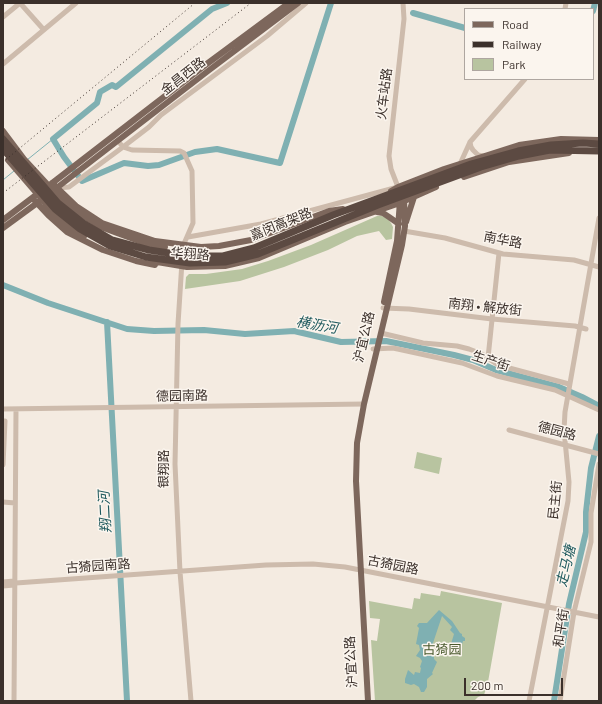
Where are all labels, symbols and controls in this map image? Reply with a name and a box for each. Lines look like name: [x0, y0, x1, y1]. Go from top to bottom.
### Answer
legend: [464, 8, 594, 80]
text: Road: [502, 17, 529, 31]
text: Railway: [502, 37, 541, 51]
street label: 金昌西路: [158, 54, 208, 98]
text: Park: [502, 57, 526, 71]
street label: 火车站路: [373, 67, 395, 121]
street label: 嘉闵高架路: [248, 205, 314, 243]
street label: 南华路: [482, 229, 524, 251]
street label: 华翔路: [170, 245, 210, 263]
street label: 南翔 • 解放街: [447, 295, 523, 319]
street label: 沪宜公路: [351, 310, 377, 364]
water label: 横沥河: [295, 313, 339, 337]
street label: 生产街: [470, 348, 512, 374]
street label: 德园南路: [156, 388, 208, 404]
street label: 德园路: [536, 418, 578, 444]
street label: 银翔路: [156, 450, 172, 488]
street label: 民主街: [545, 480, 565, 520]
water label: 翔二河: [96, 491, 114, 533]
water label: 走马塘: [553, 544, 579, 588]
street label: 古猗园路: [366, 552, 420, 578]
street label: 古猗园南路: [65, 556, 131, 576]
street label: 和平街: [550, 608, 572, 648]
street label: 沪宜公路: [342, 636, 360, 688]
park label: 古猗园: [423, 642, 461, 658]
scale bar: [466, 670, 565, 696]
text: 200 m: [471, 678, 503, 692]

